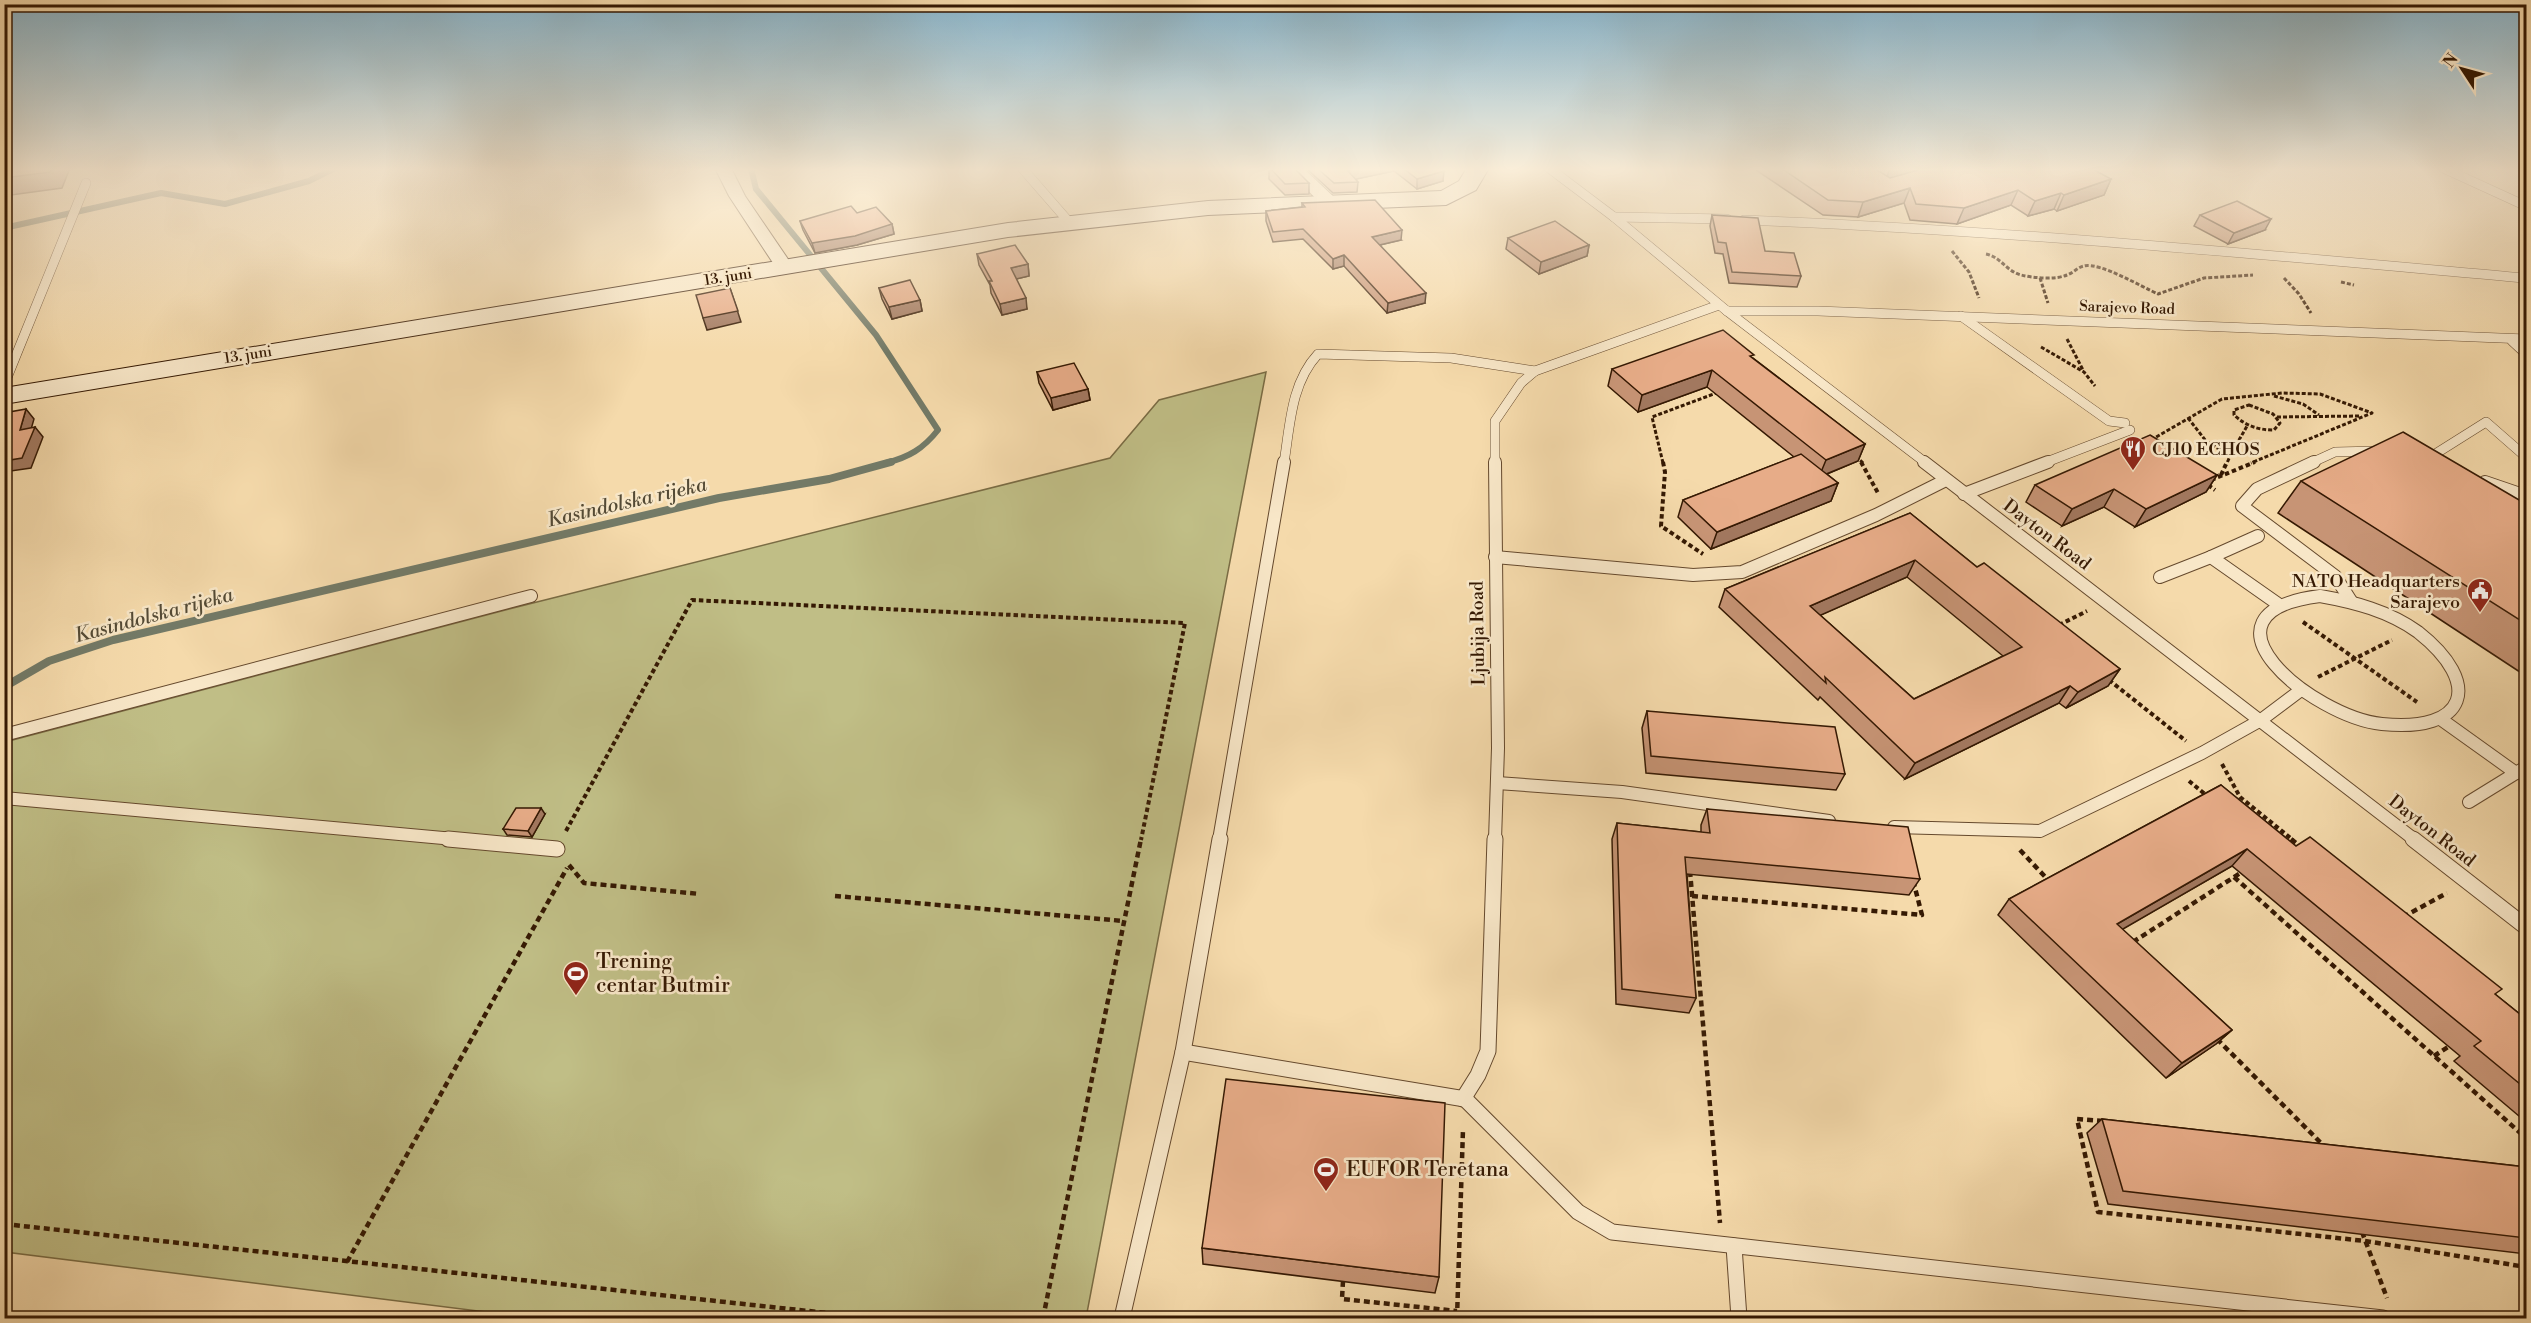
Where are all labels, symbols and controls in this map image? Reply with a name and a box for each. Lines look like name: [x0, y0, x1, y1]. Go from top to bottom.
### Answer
north arrow: [2432, 39, 2492, 99]
text: N: [2439, 49, 2463, 72]
street label: 13. juni: [703, 264, 754, 290]
street label: Sarajevo Road: [2079, 297, 2176, 319]
street label: 13. juni: [223, 342, 274, 368]
restaurant icon: CJ10 ECHOS: [2118, 434, 2148, 472]
place label: CJ10 ECHOS: [2152, 438, 2260, 461]
water label: Kasindolska rijeka: [545, 472, 710, 534]
street label: Dayton Road: [1998, 494, 2096, 576]
place label: NATO Headquarters Sarajevo: [2292, 570, 2460, 614]
public building icon: NATO Headquarters Sarajevo: [2465, 576, 2495, 614]
street label: Ljubija Road: [1466, 580, 1490, 685]
water label: Kasindolska rijeka: [72, 583, 237, 649]
street label: Dayton Road: [2384, 790, 2481, 873]
place label: Trening centar Butmir: [596, 949, 730, 999]
sports icon: Trening centar Butmir: [561, 959, 591, 997]
sports icon: EUFOR Teretana: [1311, 1155, 1341, 1193]
place label: EUFOR Teretana: [1346, 1157, 1509, 1183]

